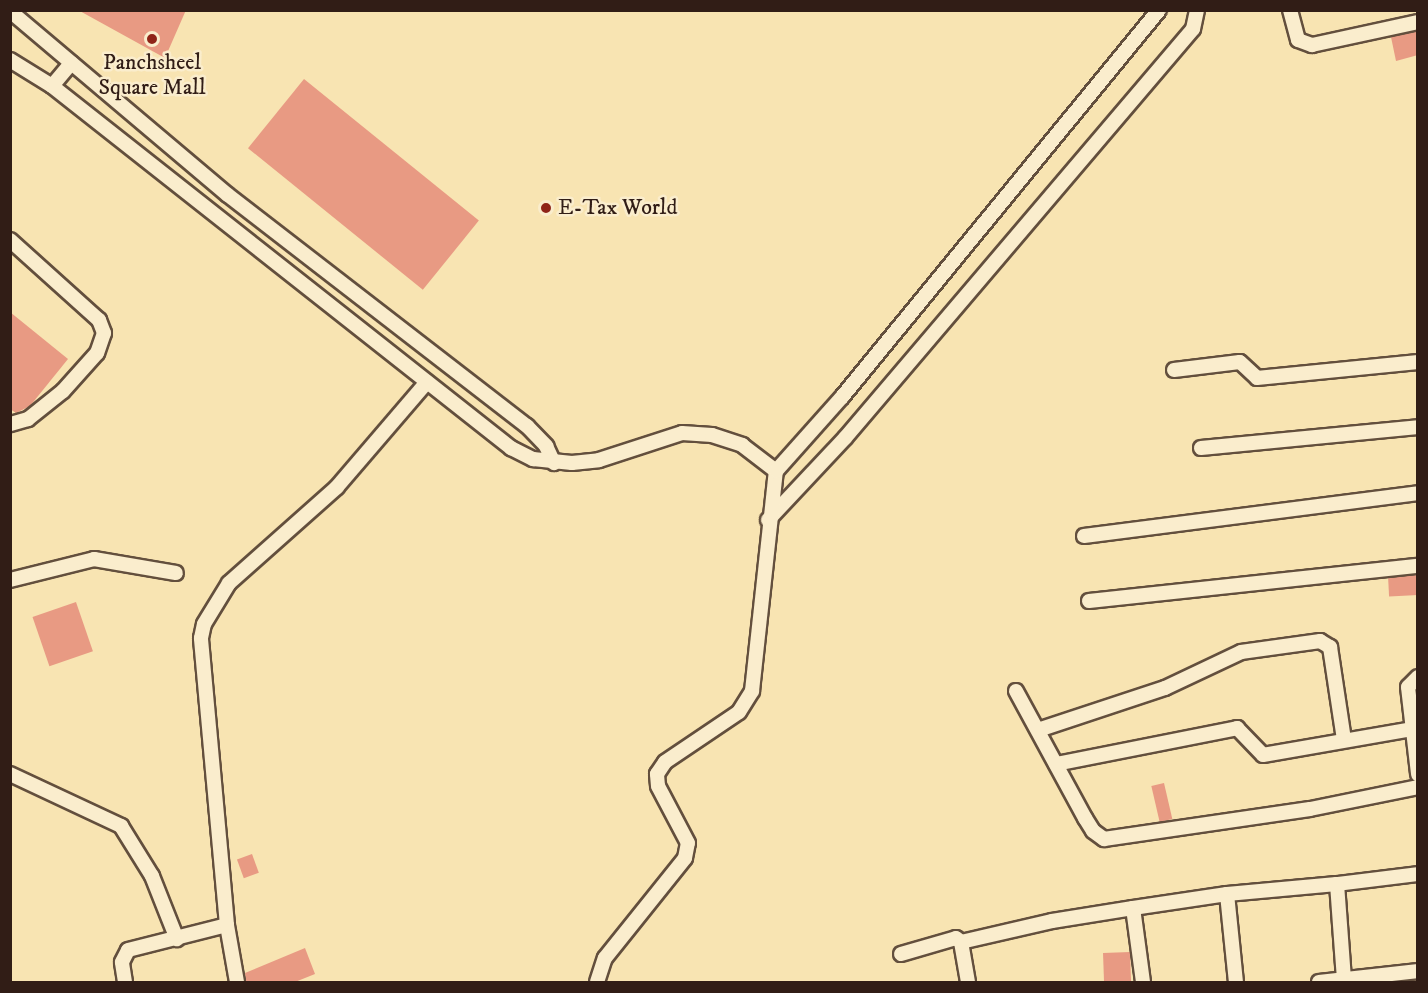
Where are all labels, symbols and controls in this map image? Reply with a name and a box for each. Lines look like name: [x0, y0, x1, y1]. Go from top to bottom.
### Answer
marker: Panchsheel Square Mall: [145, 32, 159, 46]
place label: Panchsheel Square Mall: [98, 49, 206, 100]
place label: E-Tax World: [558, 195, 677, 221]
marker: E-Tax World: [539, 201, 553, 215]

